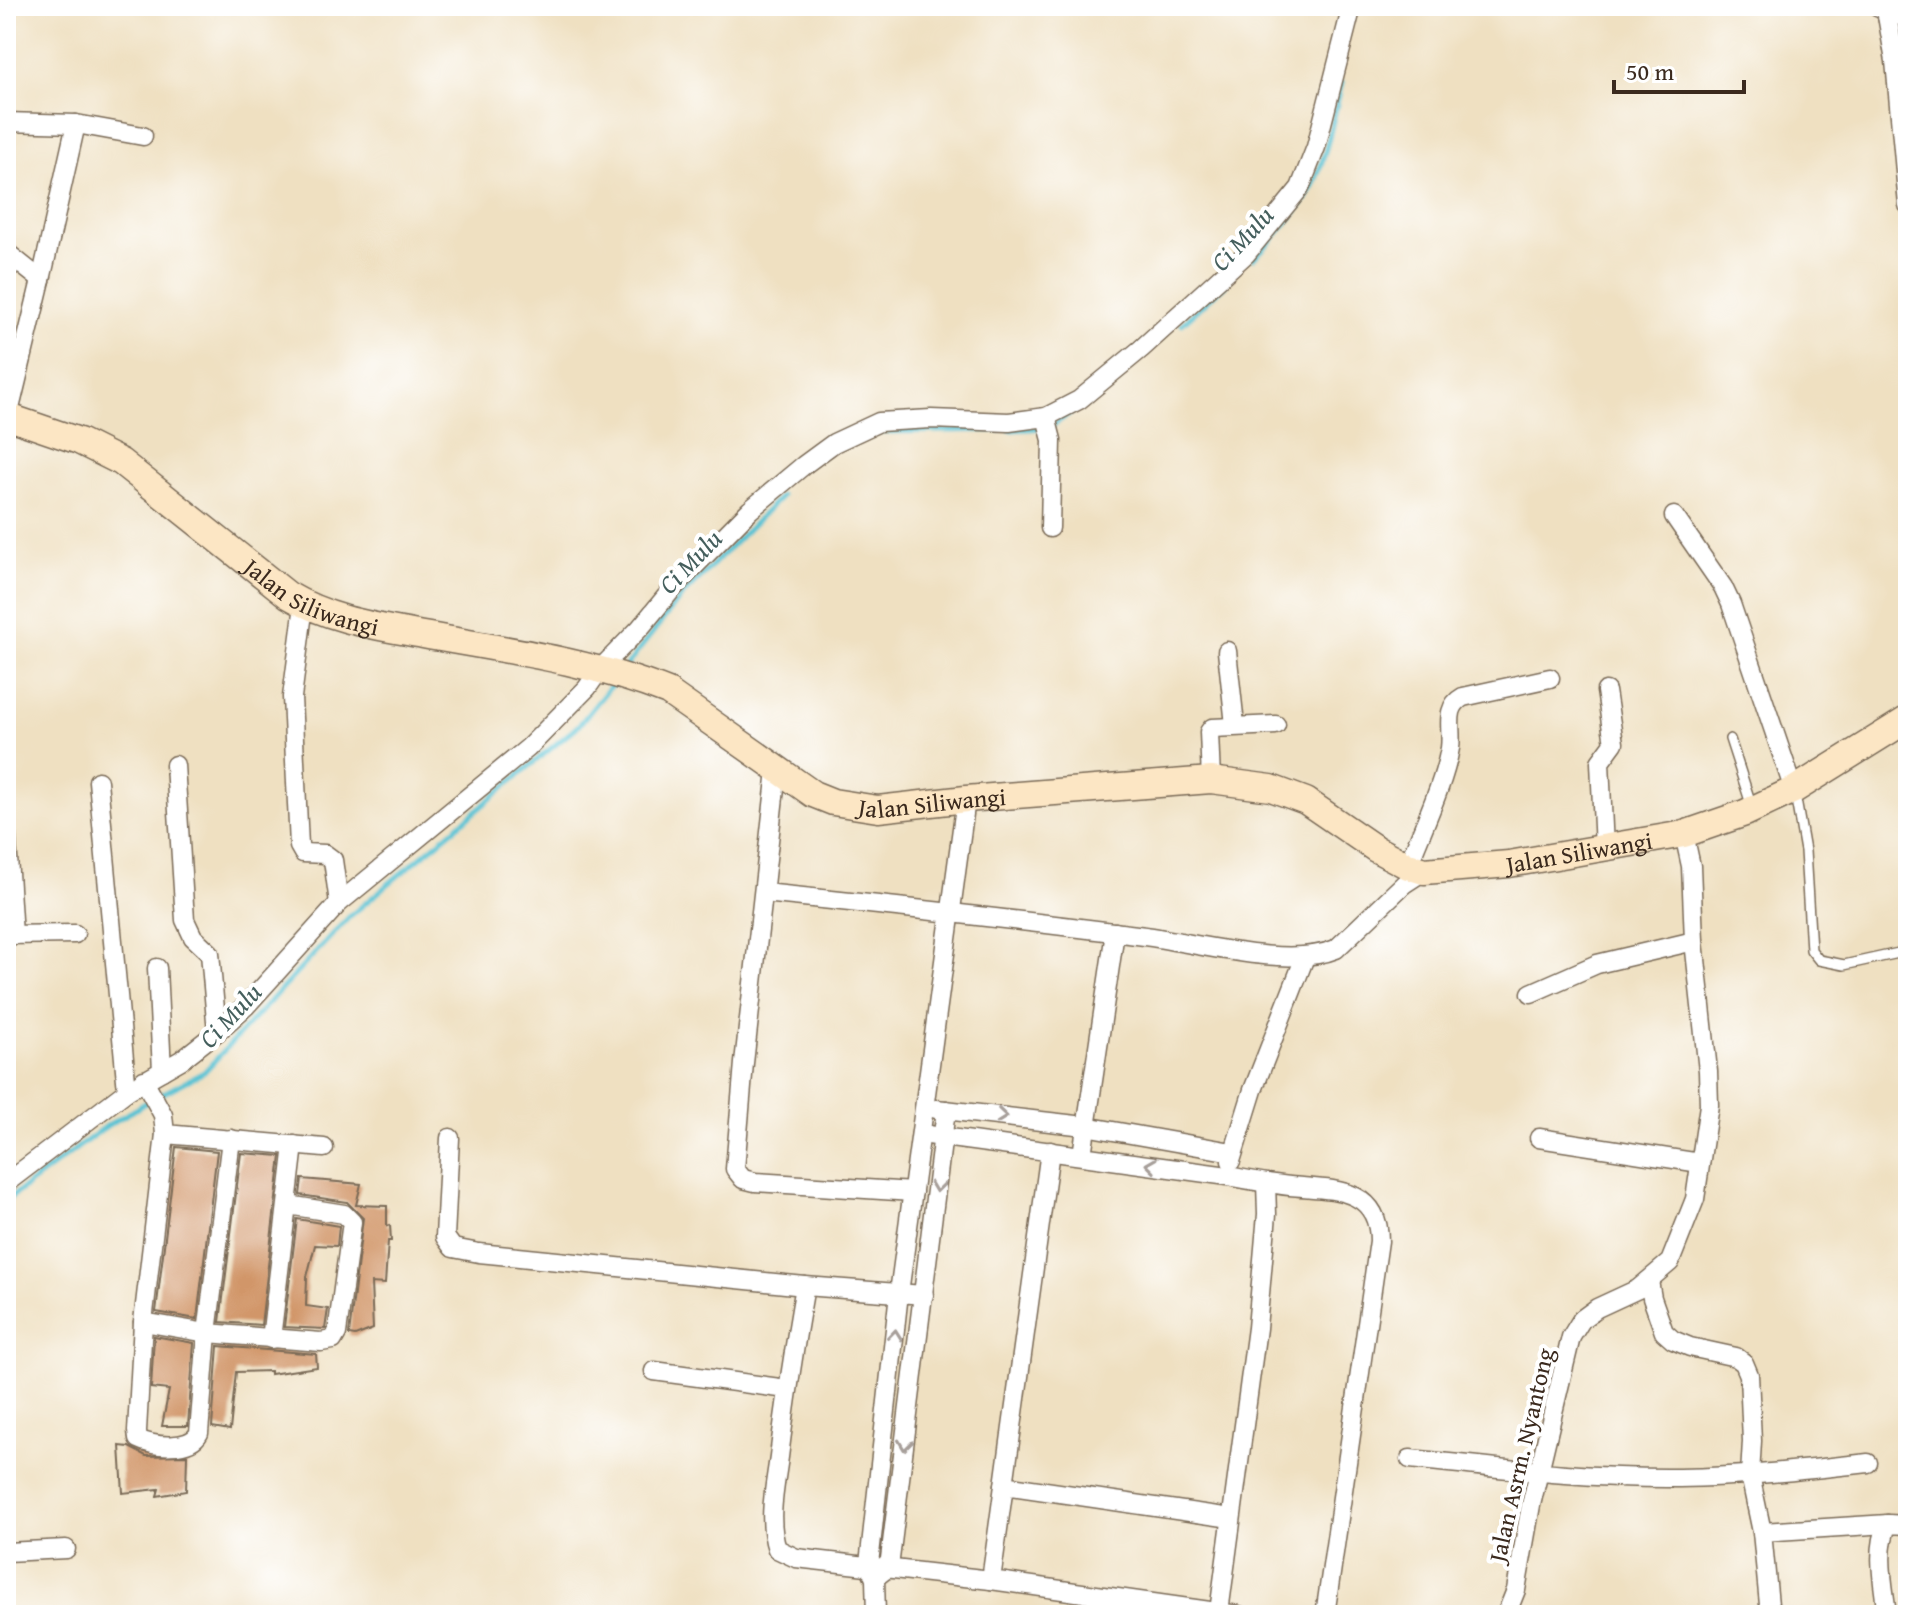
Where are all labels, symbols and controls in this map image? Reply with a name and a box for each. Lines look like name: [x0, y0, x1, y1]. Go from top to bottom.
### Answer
scale bar: [1614, 44, 1744, 94]
text: 50 m: [1626, 54, 1674, 89]
water label: Ci Mulu: [1201, 196, 1283, 280]
water label: Ci Mulu: [649, 520, 731, 602]
street label: Jalan Siliwangi: [234, 547, 382, 644]
street label: Jalan Siliwangi: [853, 778, 1007, 826]
street label: Jalan Siliwangi: [1500, 822, 1655, 882]
water label: Ci Mulu: [189, 973, 271, 1057]
one-way arrow: [996, 1108, 1009, 1125]
one-way arrow: [1144, 1157, 1158, 1174]
one-way arrow: [929, 1181, 946, 1194]
one-way arrow: [886, 1328, 903, 1341]
street label: Jalan Asrm. Nyantong: [1479, 1344, 1563, 1568]
one-way arrow: [897, 1438, 914, 1452]

